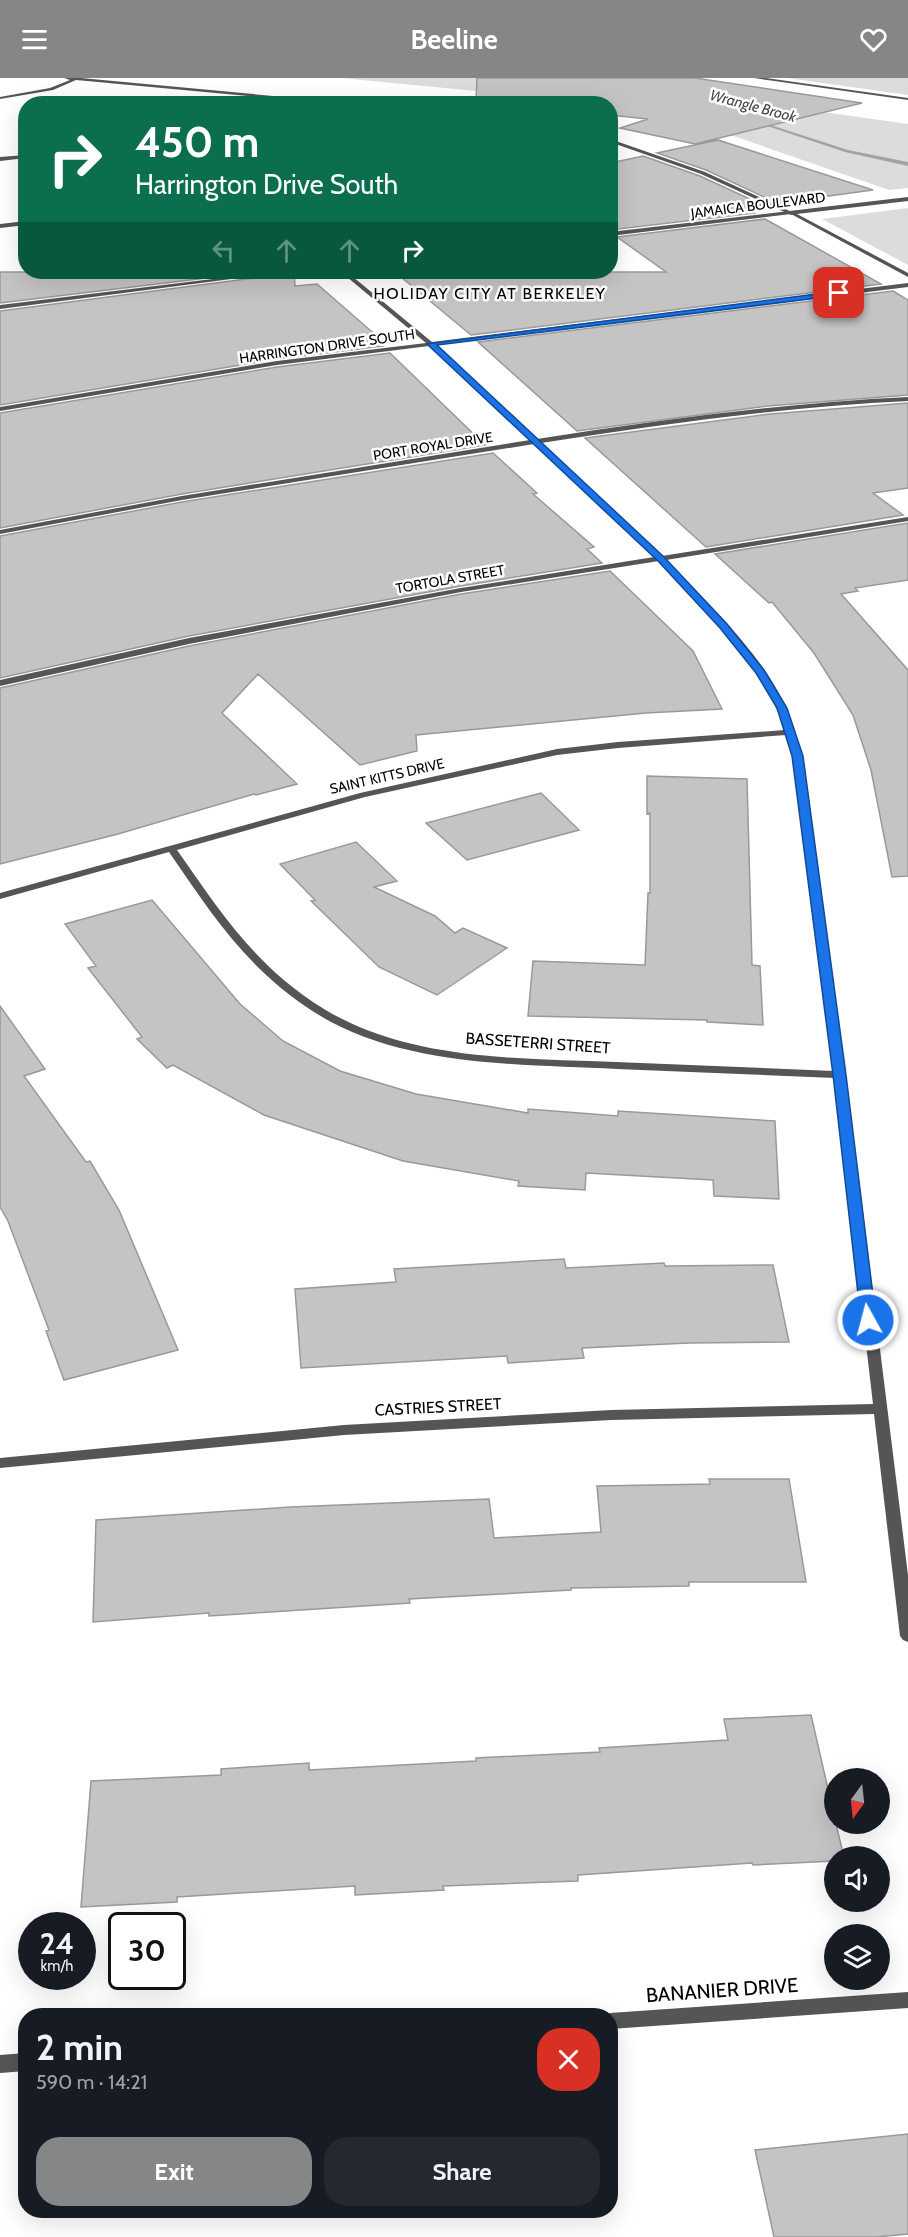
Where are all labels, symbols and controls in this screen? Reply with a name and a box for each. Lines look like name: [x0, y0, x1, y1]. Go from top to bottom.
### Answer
icon: menu: [18, 23, 51, 56]
text: Beeline: [410, 23, 498, 56]
icon: heart: [857, 23, 890, 56]
water label: Wrangle Brook: [708, 86, 799, 126]
text: 450 m: [135, 116, 259, 168]
icon: right: [36, 120, 114, 198]
text: Harrington Drive South: [135, 168, 398, 201]
street label: JAMAICA BOULEVARD: [689, 188, 826, 222]
icon: left: [207, 234, 240, 267]
icon: ahead: [270, 234, 303, 267]
icon: ahead: [333, 234, 366, 267]
icon: right: [396, 234, 429, 267]
pin: [813, 267, 864, 318]
icon: arrive: [822, 276, 855, 309]
district label: HOLIDAY CITY AT BERKELEY: [374, 284, 606, 303]
street label: HARRINGTON DRIVE SOUTH: [238, 325, 416, 367]
street label: PORT ROYAL DRIVE: [372, 428, 494, 464]
street label: TORTOLA STREET: [394, 561, 506, 597]
street label: SAINT KITTS DRIVE: [328, 754, 446, 798]
street label: BASSETERRI STREET: [465, 1028, 612, 1058]
position arrow: [836, 1288, 900, 1352]
street label: CASTRIES STREET: [374, 1394, 502, 1420]
north arrow: [824, 1768, 890, 1834]
map controls: [824, 1768, 890, 1990]
button: sound: [824, 1846, 890, 1912]
speed limit sign: 30: [108, 1912, 186, 1990]
button: layers: [824, 1924, 890, 1990]
text: 24: [40, 1925, 74, 1962]
text: km/h: [41, 1957, 73, 1975]
street label: BANANIER DRIVE: [645, 1973, 799, 2007]
text: 2 min: [36, 2025, 123, 2069]
button: close: [537, 2028, 600, 2091]
text: 590 m · 14:21: [36, 2070, 147, 2094]
button: Exit: [36, 2137, 312, 2206]
button: Share: [324, 2137, 600, 2206]

